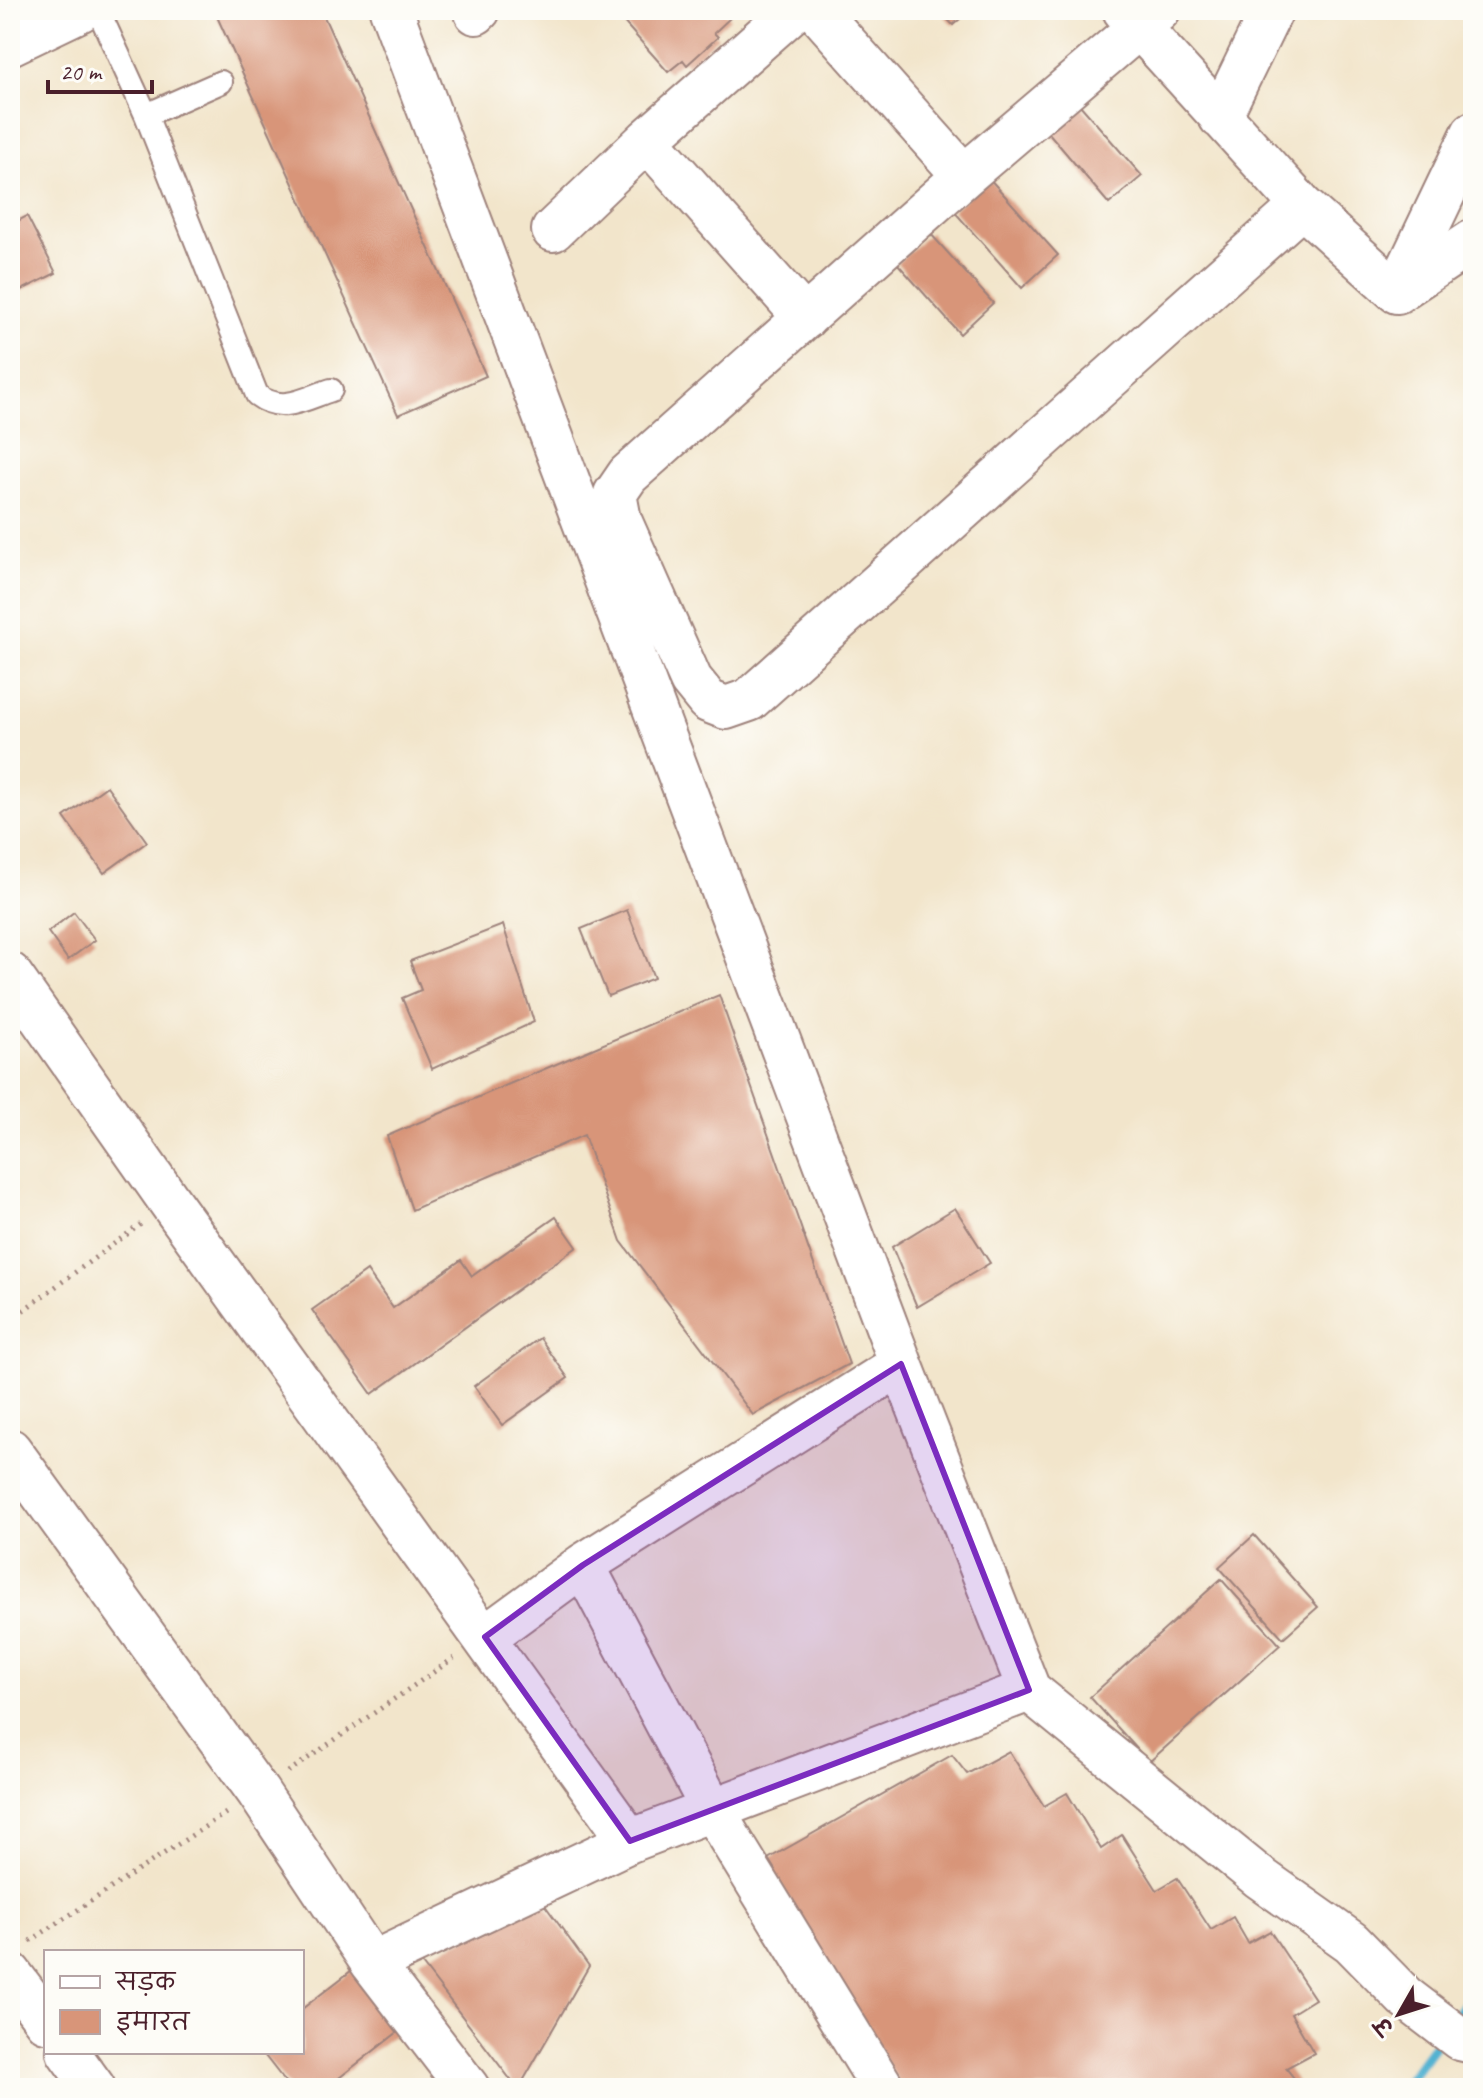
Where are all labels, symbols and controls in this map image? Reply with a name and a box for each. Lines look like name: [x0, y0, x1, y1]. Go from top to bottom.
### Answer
scale bar: [48, 44, 152, 94]
text: 20 m: [60, 57, 103, 87]
legend: [44, 1950, 304, 2054]
text: सड़क: [114, 1967, 177, 1997]
north arrow: [1359, 1974, 1439, 2054]
text: इमारत: [116, 2007, 191, 2037]
text: उ: [1367, 2010, 1401, 2042]

